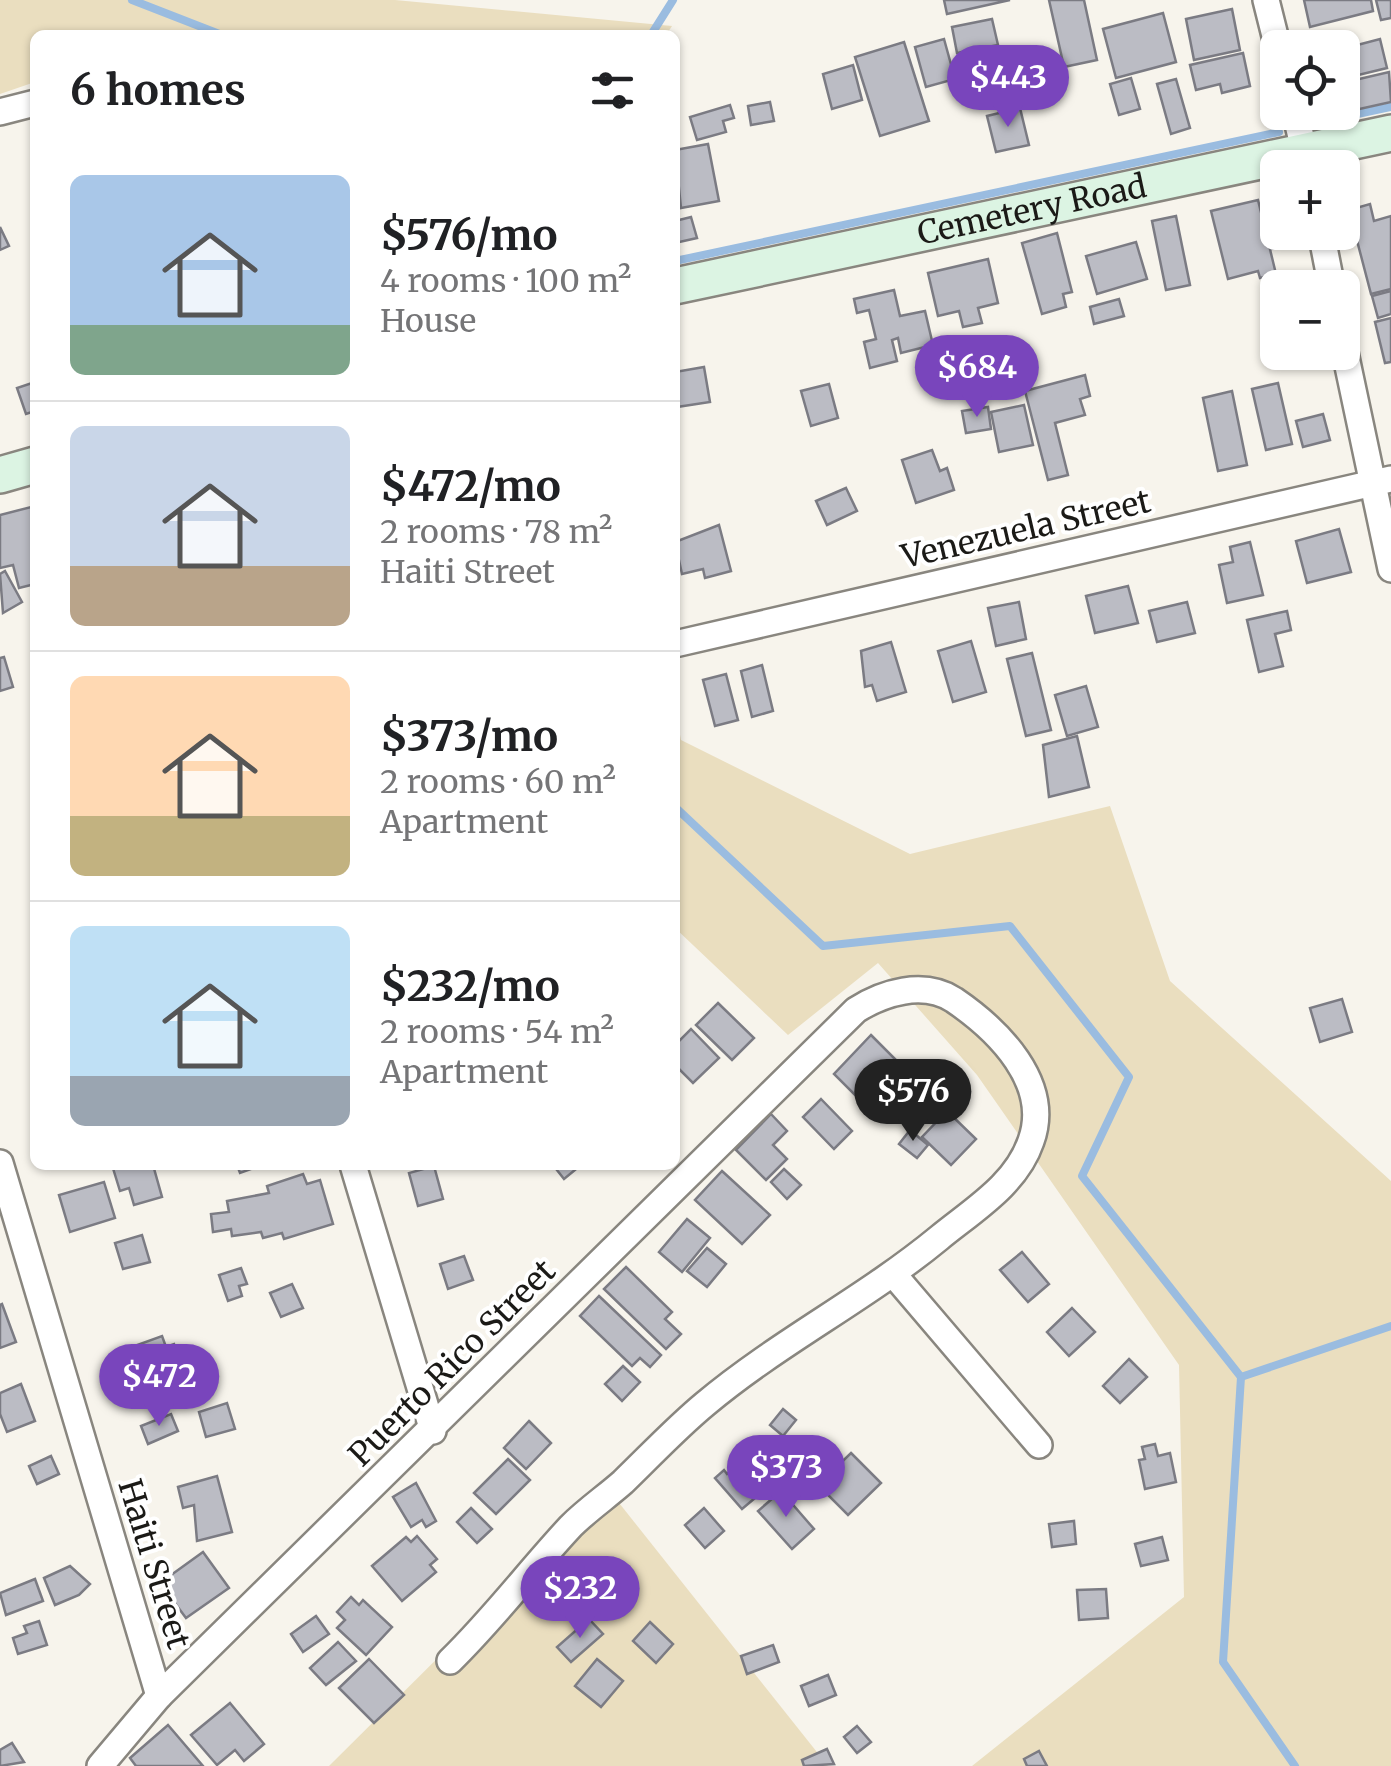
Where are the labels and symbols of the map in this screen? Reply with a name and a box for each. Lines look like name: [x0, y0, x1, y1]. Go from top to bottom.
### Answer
pin: $443: [949, 45, 1067, 130]
street label: Cemetery Road: [914, 166, 1150, 254]
pin: $684: [918, 335, 1036, 420]
street label: Venezuela Street: [897, 481, 1155, 577]
pin: $576: [854, 1059, 972, 1144]
street label: Puerto Rico Street: [340, 1251, 564, 1475]
pin: $472: [100, 1344, 218, 1429]
pin: $373: [727, 1435, 845, 1520]
street label: Haiti Street: [109, 1475, 199, 1654]
pin: $232: [521, 1556, 639, 1641]

